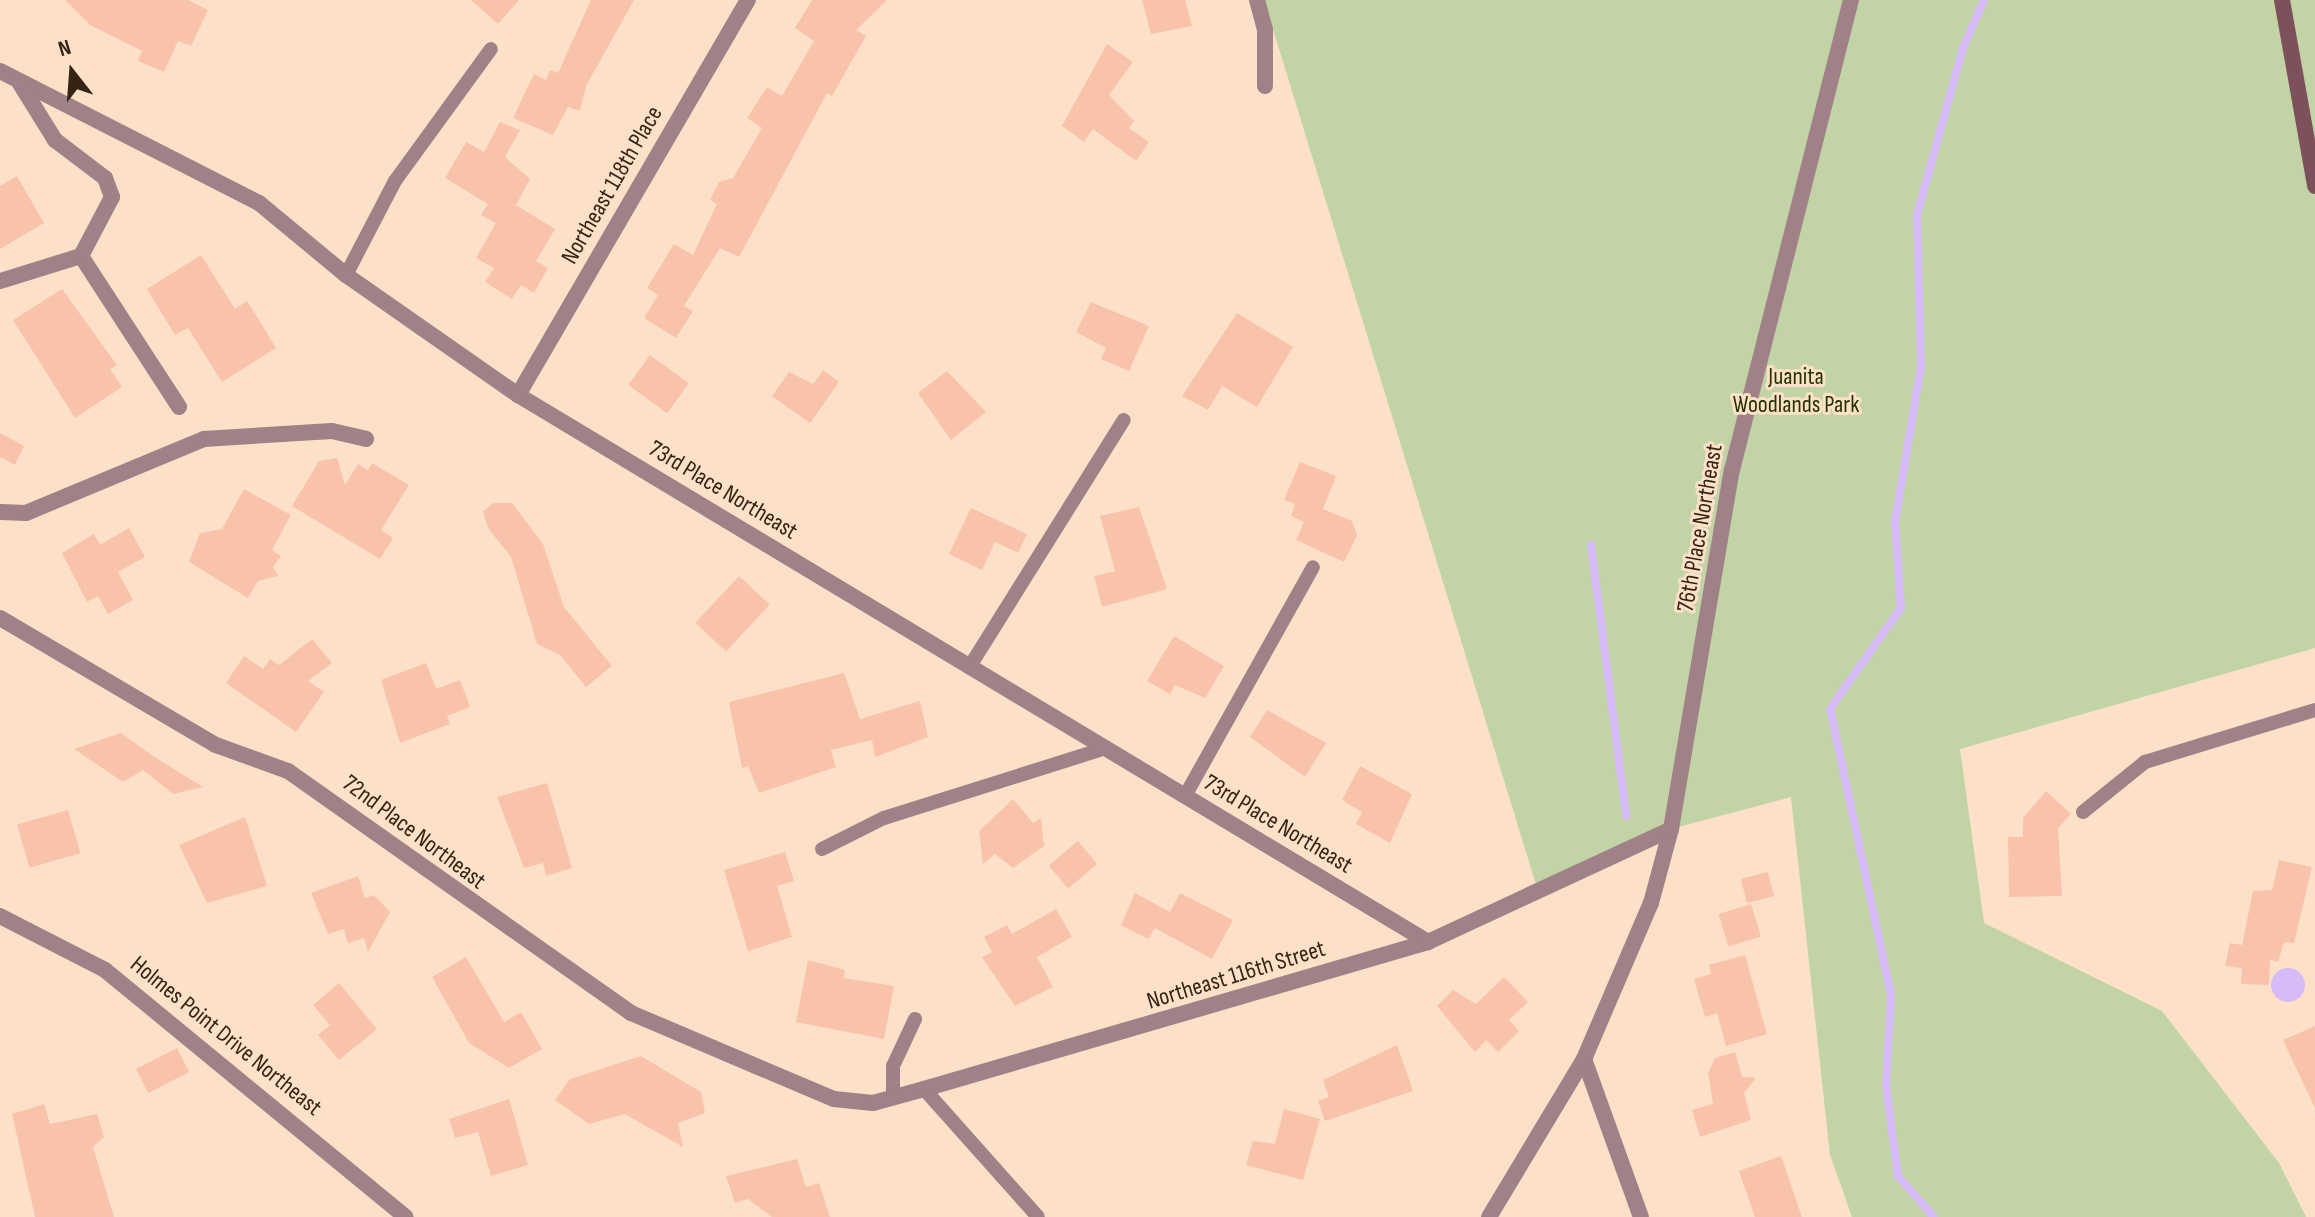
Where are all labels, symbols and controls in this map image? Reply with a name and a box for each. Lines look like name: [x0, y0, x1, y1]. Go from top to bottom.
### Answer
north arrow: [32, 32, 112, 112]
text: N: [55, 34, 74, 63]
street label: Northeast 118th Place: [555, 101, 669, 269]
park label: Juanita Woodlands Park: [1733, 363, 1859, 419]
street label: 73rd Place Northeast: [643, 434, 803, 546]
street label: 76th Place Northeast: [1671, 442, 1729, 614]
street label: 73rd Place Northeast: [1198, 768, 1358, 880]
street label: 72nd Place Northeast: [337, 769, 491, 895]
street label: Northeast 116th Street: [1143, 934, 1329, 1016]
street label: Holmes Point Drive Northeast: [125, 950, 327, 1122]

